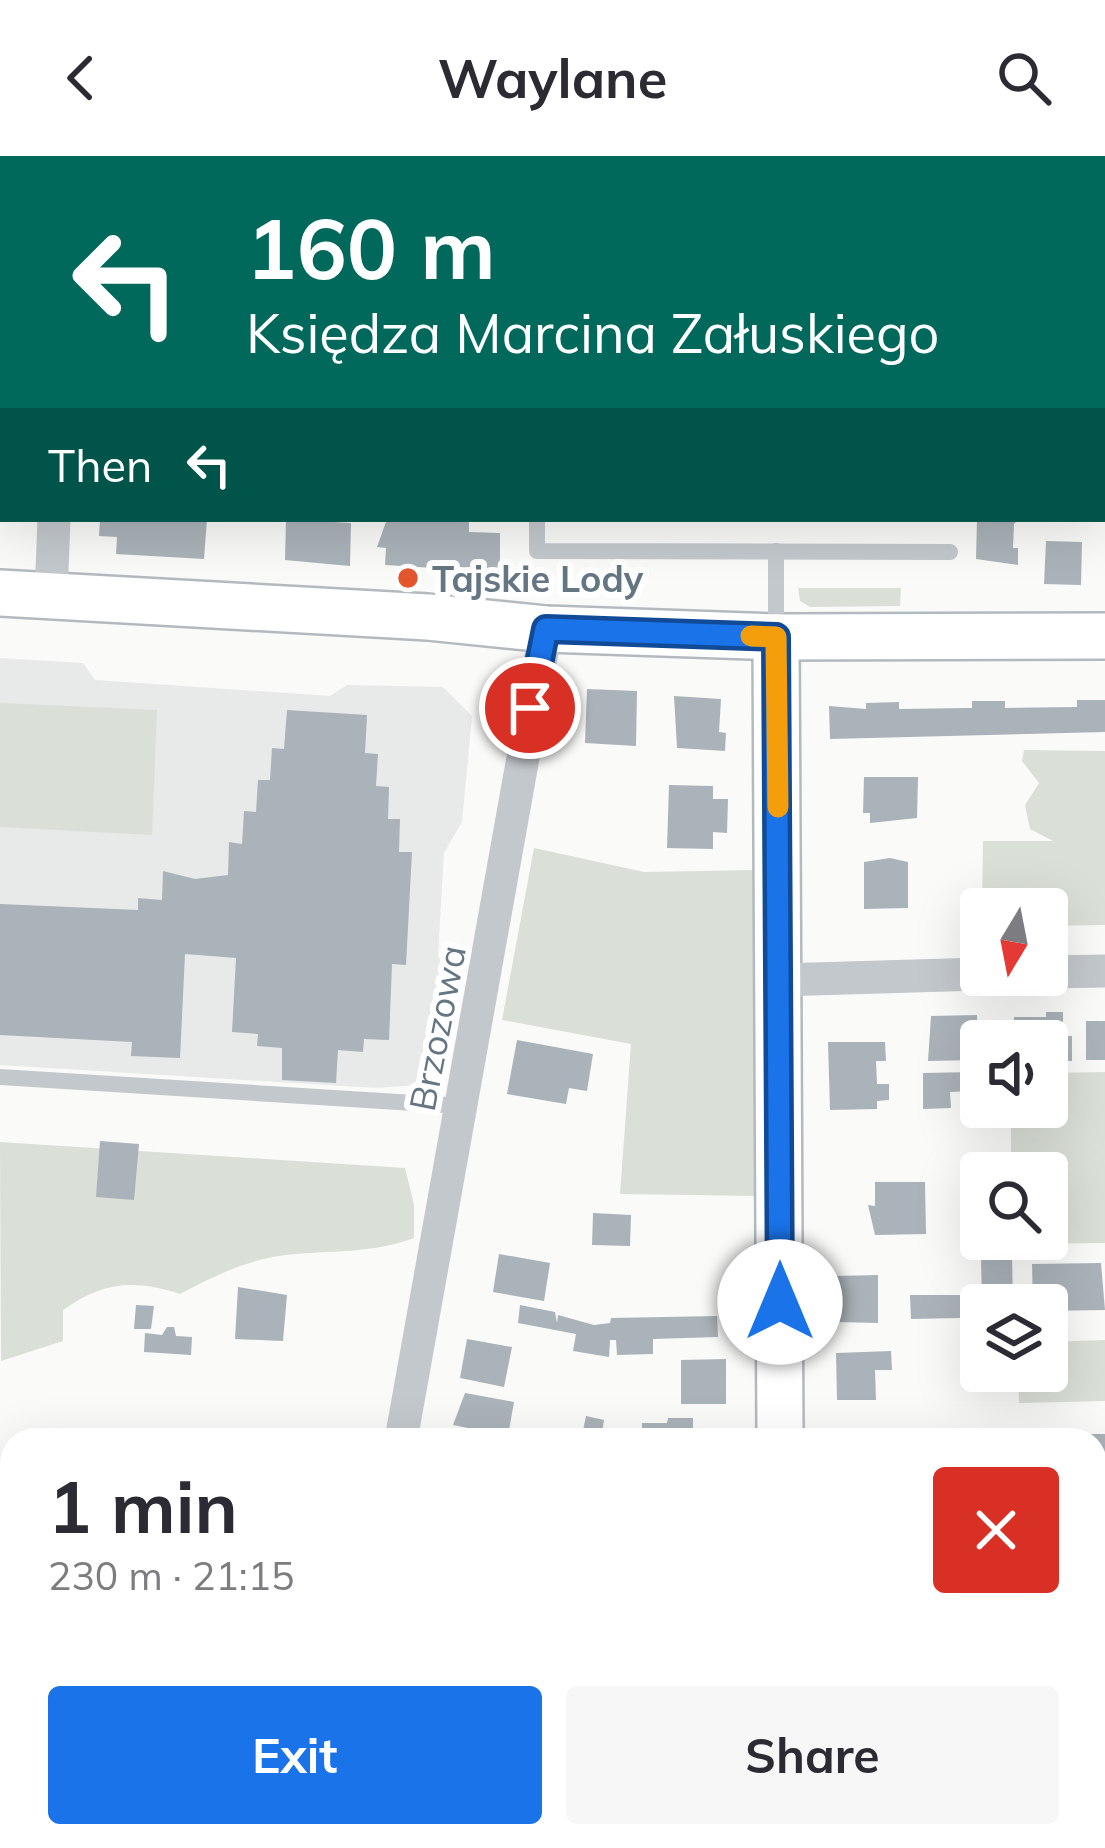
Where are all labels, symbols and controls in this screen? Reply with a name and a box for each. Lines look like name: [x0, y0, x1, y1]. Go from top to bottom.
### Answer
text: Waylane: [438, 44, 667, 112]
icon: back: [48, 45, 114, 111]
icon: search: [991, 45, 1057, 111]
text: 160 m: [246, 195, 496, 300]
icon: left: [48, 204, 204, 360]
text: Księdza Marcina Załuskiego: [246, 299, 939, 367]
icon: left: [176, 432, 242, 498]
text: Then: [48, 437, 152, 493]
place label: Tajskie Lody: [432, 556, 644, 601]
marker: Tajskie Lody: [395, 565, 421, 591]
pin: [479, 657, 581, 759]
icon: arrive: [497, 675, 563, 741]
north arrow: [960, 888, 1068, 996]
map controls: [960, 888, 1068, 1392]
street label: Brzozowa: [399, 942, 475, 1114]
button: sound: [960, 1020, 1068, 1128]
button: search: [960, 1152, 1068, 1260]
position arrow: [717, 1239, 843, 1365]
button: layers: [960, 1284, 1068, 1392]
text: 1 min: [48, 1461, 238, 1551]
button: close: [933, 1467, 1059, 1593]
text: 230 m · 21:15: [48, 1551, 294, 1600]
button: Exit: [48, 1686, 542, 1824]
button: Share: [566, 1686, 1059, 1824]

